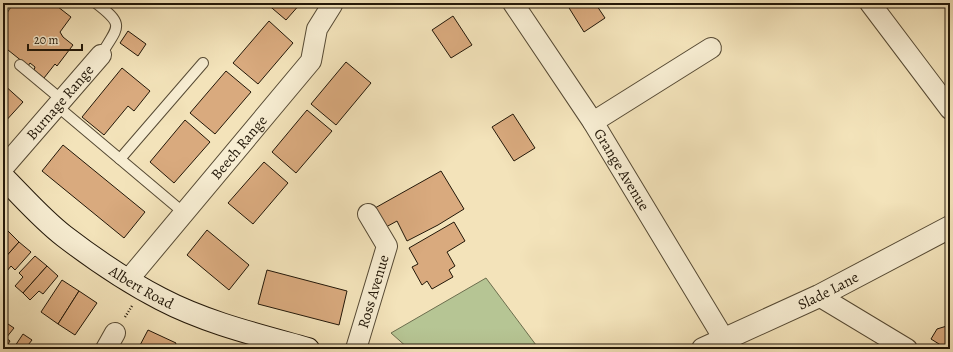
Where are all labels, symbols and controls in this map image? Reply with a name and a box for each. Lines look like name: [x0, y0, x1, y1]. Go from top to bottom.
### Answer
scale bar: [28, 26, 82, 52]
text: 20 m: [34, 32, 58, 48]
street label: Burnage Range: [22, 60, 98, 144]
street label: Beech Range: [206, 111, 272, 184]
street label: Grange Avenue: [589, 125, 654, 215]
street label: Ross Avenue: [353, 252, 394, 331]
street label: Albert Road: [104, 260, 178, 314]
street label: Slade Lane: [794, 267, 862, 314]

